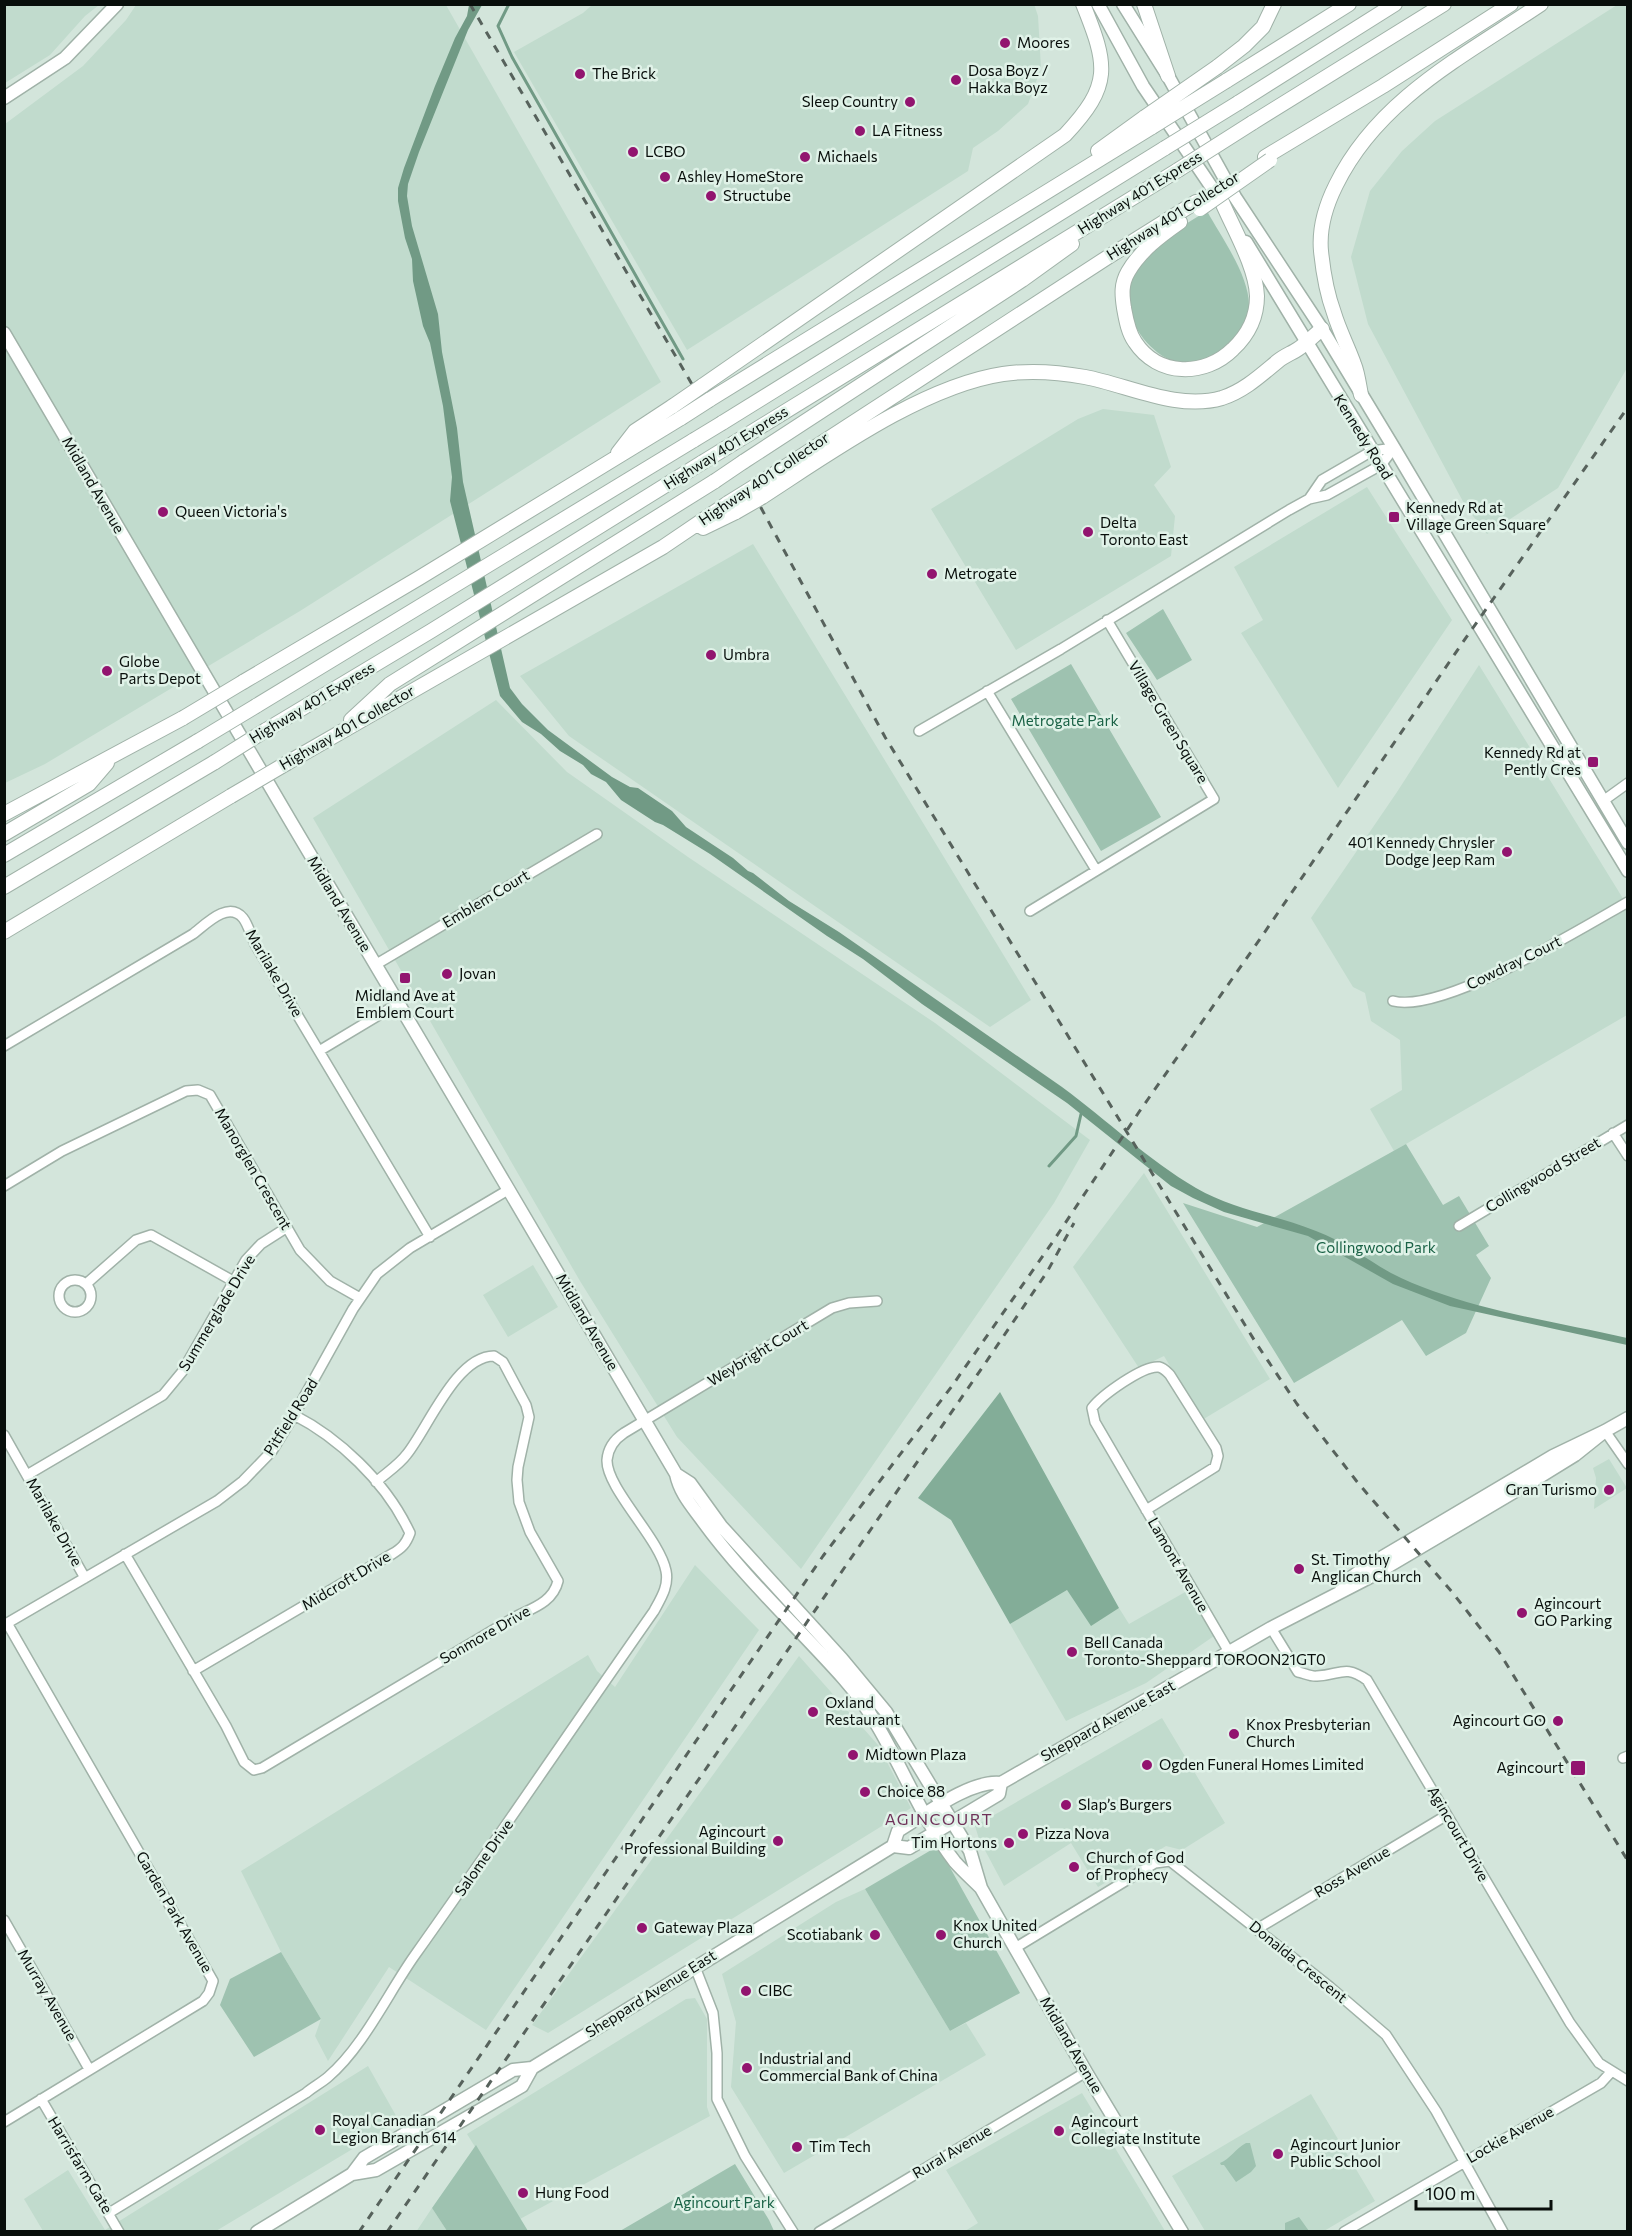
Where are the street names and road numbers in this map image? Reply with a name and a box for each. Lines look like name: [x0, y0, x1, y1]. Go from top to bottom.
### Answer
street label: Highway 401 Express: [1074, 147, 1205, 238]
street label: Highway 401 Collector: [1103, 167, 1242, 263]
street label: Kennedy Road: [1331, 391, 1397, 482]
street label: Highway 401 Express: [660, 402, 791, 493]
street label: Highway 401 Collector: [695, 428, 832, 528]
street label: Midland Avenue: [59, 433, 129, 536]
street label: Village Green Square: [1125, 657, 1213, 786]
street label: Highway 401 Express: [246, 658, 378, 747]
street label: Highway 401 Collector: [276, 681, 417, 773]
street label: Midland Avenue: [304, 852, 376, 955]
street label: Emblem Court: [439, 865, 532, 931]
street label: Marilake Drive: [242, 925, 307, 1020]
street label: Cowdray Court: [1463, 931, 1564, 993]
street label: Manorglen Crescent: [212, 1104, 296, 1233]
street label: Collingwood Street: [1482, 1133, 1603, 1216]
street label: Summerglade Drive: [174, 1251, 258, 1374]
street label: Midland Avenue: [553, 1270, 623, 1373]
street label: Weybright Court: [704, 1315, 811, 1389]
street label: Pitfield Road: [259, 1375, 321, 1458]
street label: Marilake Drive: [23, 1474, 87, 1569]
street label: Lamont Avenue: [1145, 1514, 1213, 1615]
street label: Midcroft Drive: [298, 1547, 393, 1614]
street label: Sonmore Drive: [436, 1601, 533, 1667]
street label: Sheppard Avenue East: [1037, 1676, 1178, 1765]
street label: Agincourt Drive: [1424, 1783, 1493, 1884]
street label: Salome Drive: [450, 1816, 516, 1899]
street label: Ross Avenue: [1310, 1842, 1393, 1901]
street label: Garden Park Avenue: [133, 1848, 217, 1975]
street label: Donalda Crescent: [1246, 1916, 1351, 2006]
street label: Murray Avenue: [14, 1945, 81, 2044]
street label: Sheppard Avenue East: [582, 1946, 719, 2041]
street label: Midland Avenue: [1037, 1993, 1107, 2096]
street label: Lockie Avenue: [1463, 2102, 1556, 2166]
street label: Harrisfarm Gate: [45, 2113, 117, 2216]
street label: Rural Avenue: [909, 2121, 994, 2182]

